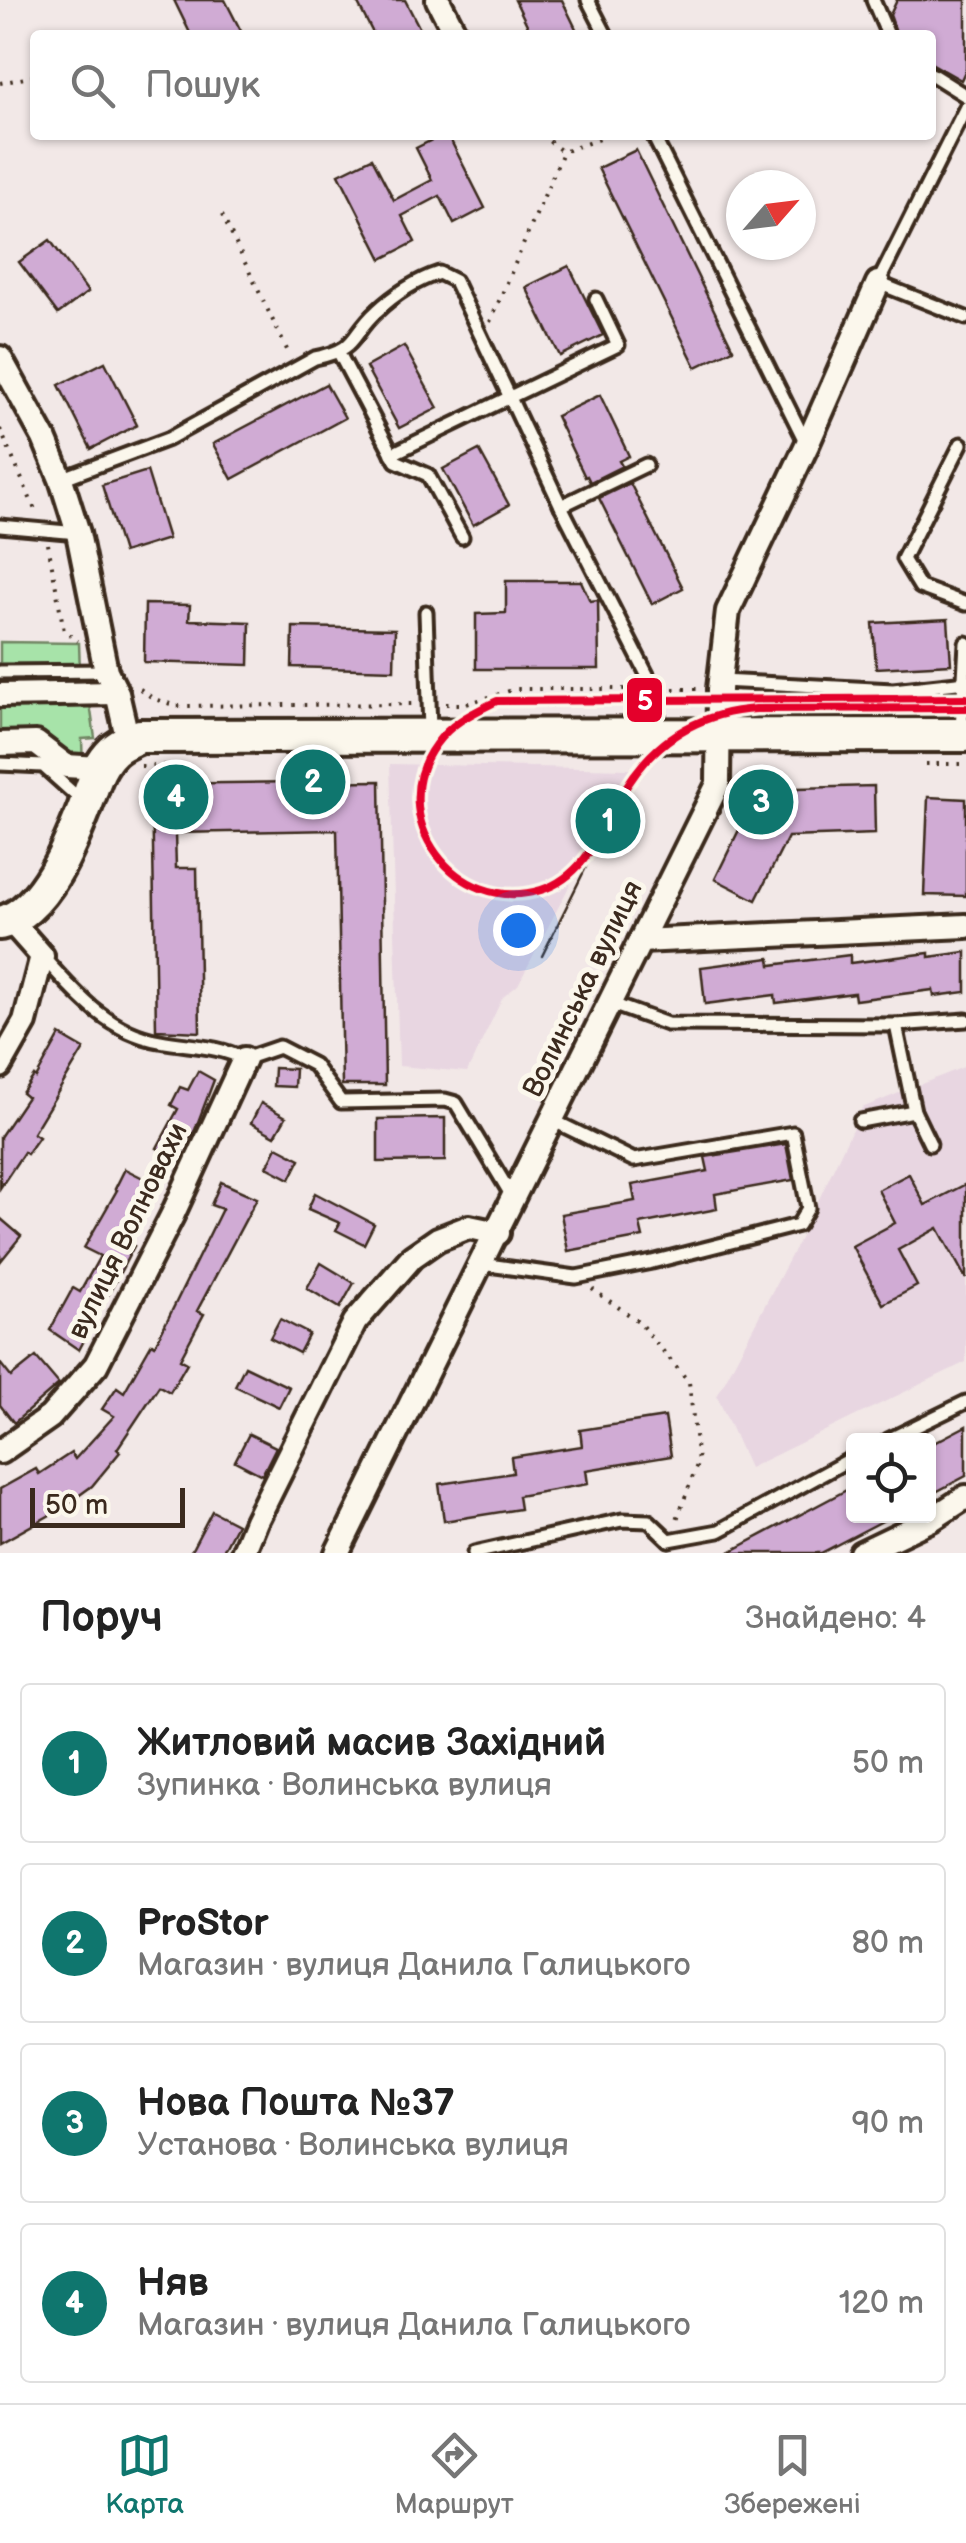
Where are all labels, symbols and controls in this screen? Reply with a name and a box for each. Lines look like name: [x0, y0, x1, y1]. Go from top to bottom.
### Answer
search box: [30, 30, 936, 140]
icon: search: [65, 58, 120, 113]
text: Пошук: [145, 63, 260, 108]
north arrow: [726, 170, 816, 260]
line badge: 5: [625, 676, 664, 724]
text: 5: [637, 685, 653, 718]
pin: 2: [280, 744, 346, 820]
pin: 4: [144, 760, 208, 834]
pin: 3: [728, 764, 794, 840]
pin: 1: [576, 784, 640, 858]
street label: Волинська вулиця: [516, 875, 650, 1103]
your location: [493, 905, 544, 956]
street label: вулиця Волновахи: [61, 1117, 195, 1345]
map controls: [846, 1433, 936, 1523]
button: locate: [846, 1433, 936, 1523]
scale bar: [30, 1483, 185, 1528]
text: 50 m: [45, 1489, 108, 1522]
text: Поруч: [40, 1593, 163, 1644]
text: Знайдено: 4: [745, 1599, 926, 1638]
text: Житловий масив Західний: [137, 1721, 606, 1766]
text: 1: [68, 1744, 81, 1783]
text: 50 m: [852, 1744, 924, 1783]
text: Зупинка · Волинська вулиця: [137, 1766, 552, 1805]
text: ProStor: [137, 1901, 269, 1946]
text: 2: [65, 1924, 84, 1963]
text: 80 m: [851, 1924, 924, 1963]
text: Магазин · вулиця Данила Галицького: [137, 1946, 690, 1985]
text: Нова Пошта №37: [137, 2081, 455, 2126]
text: 3: [65, 2104, 84, 2143]
text: 90 m: [852, 2104, 924, 2143]
text: Установа · Волинська вулиця: [137, 2126, 569, 2165]
text: Няв: [137, 2261, 208, 2306]
text: 4: [65, 2284, 84, 2323]
text: 120 m: [839, 2284, 924, 2323]
text: Магазин · вулиця Данила Галицького: [137, 2306, 690, 2345]
tab: Карта: [105, 2428, 184, 2521]
tab: Маршрут: [395, 2428, 514, 2521]
tab: Збережені: [724, 2428, 861, 2521]

